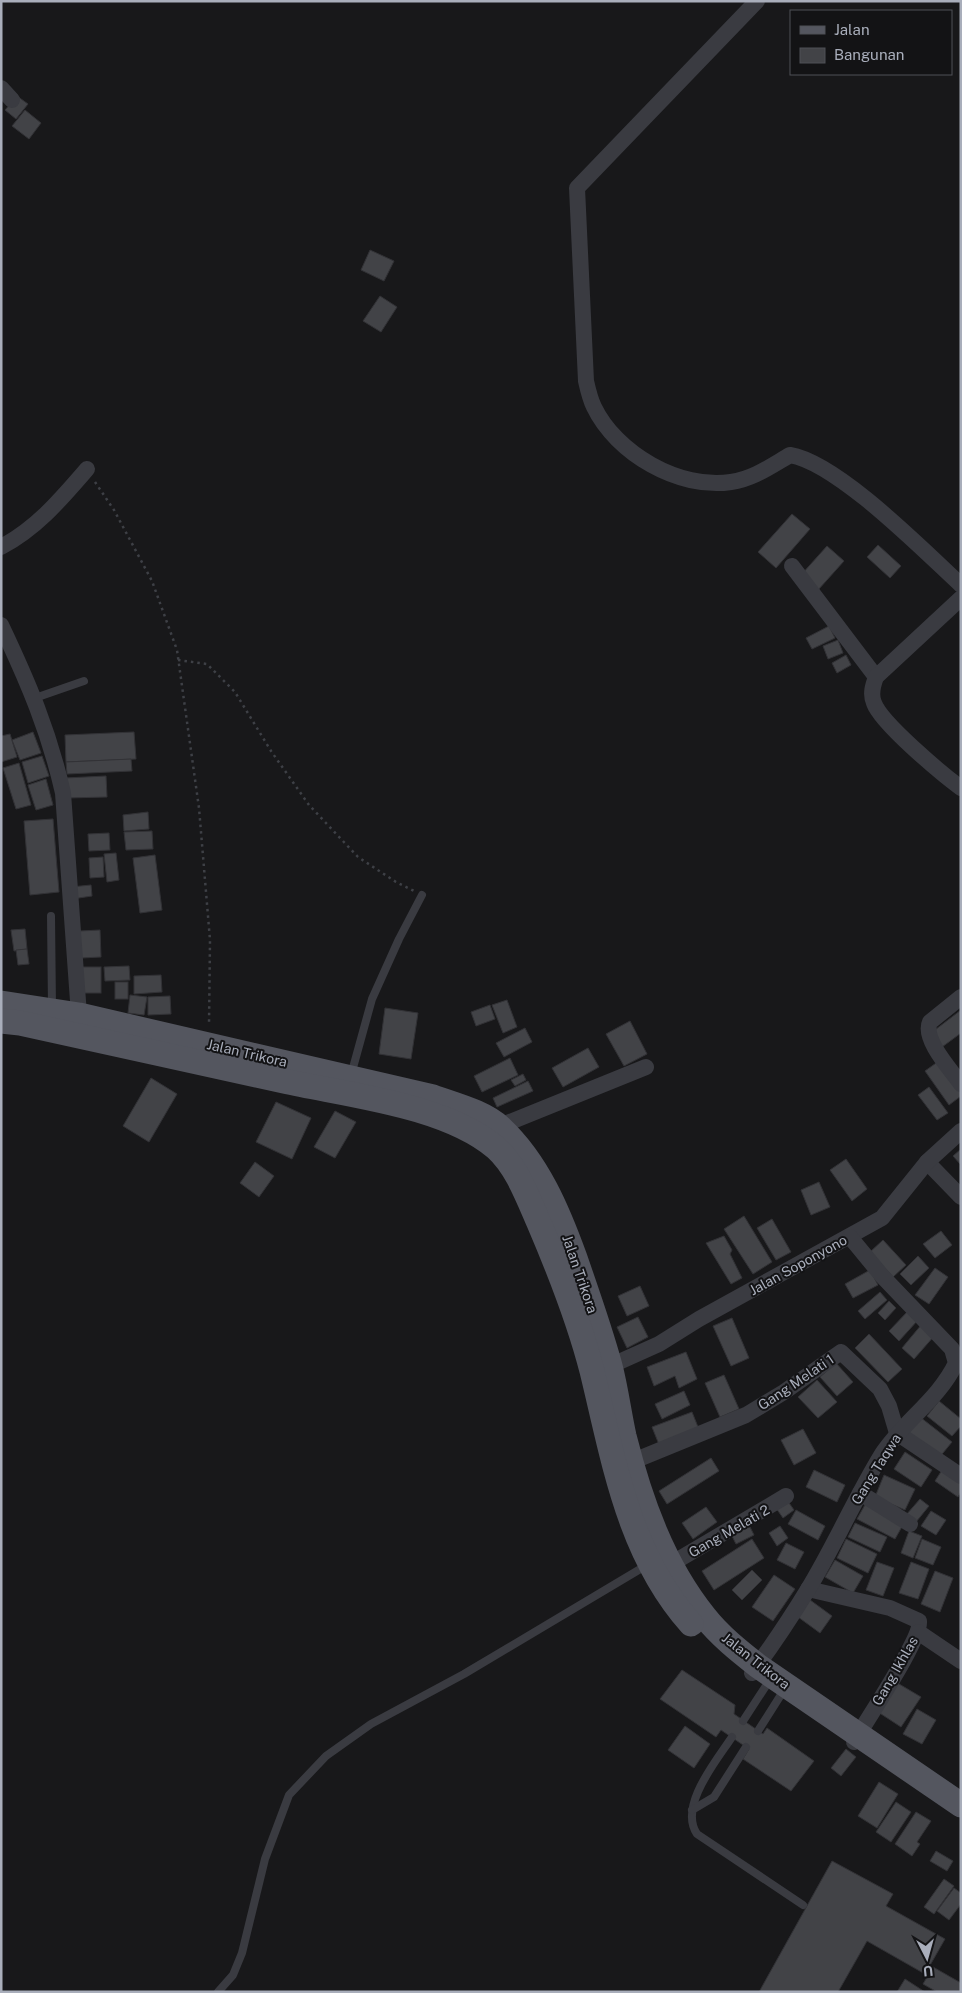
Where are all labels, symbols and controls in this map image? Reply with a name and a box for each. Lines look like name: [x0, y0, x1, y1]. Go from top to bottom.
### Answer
legend: [790, 10, 952, 75]
text: Jalan: [834, 21, 870, 38]
text: Bangunan: [834, 46, 905, 63]
street label: Jalan Trikora: [205, 1036, 289, 1070]
street label: Jalan Soponyono: [746, 1231, 850, 1298]
street label: Jalan Trikora: [559, 1233, 601, 1315]
street label: Gang Melati 1: [755, 1351, 837, 1413]
street label: Gang Taqwa: [848, 1431, 904, 1507]
street label: Gang Melati 2: [686, 1501, 772, 1561]
street label: Jalan Trikora: [719, 1629, 793, 1693]
street label: Gang Ikhlas: [869, 1634, 921, 1708]
north arrow: [902, 1933, 952, 1983]
text: U: [922, 1962, 934, 1979]

